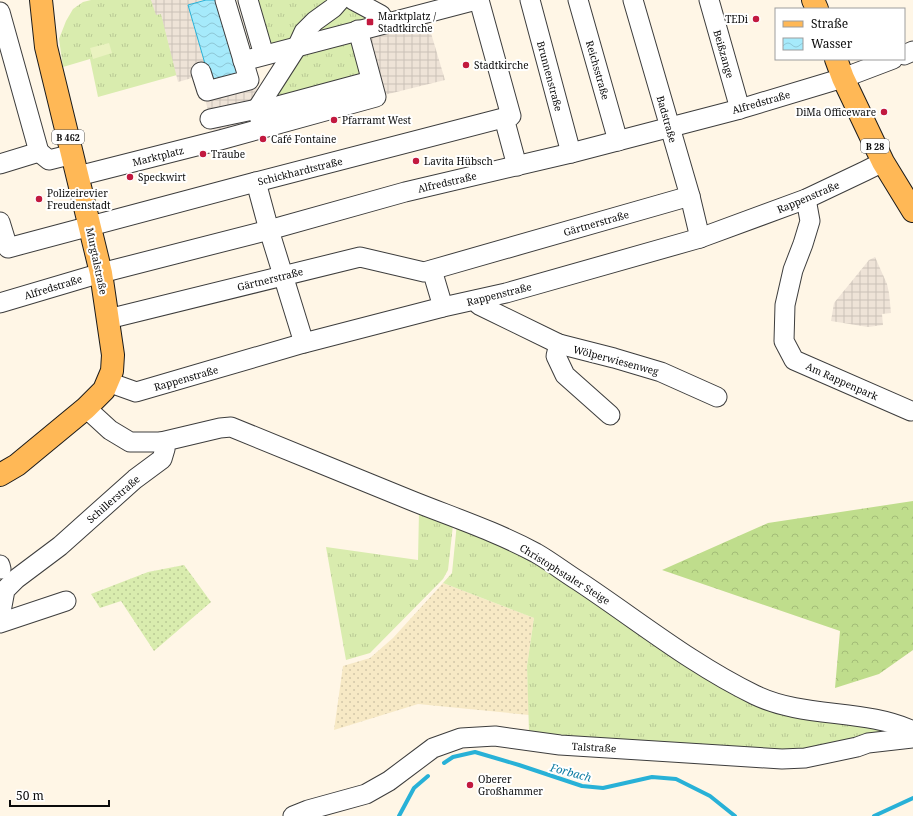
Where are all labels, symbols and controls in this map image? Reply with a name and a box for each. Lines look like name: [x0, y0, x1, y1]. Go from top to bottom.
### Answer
legend: [775, 8, 905, 60]
place label: Marktplatz / Stadtkirche: [378, 9, 436, 35]
place label: TEDi: [725, 12, 749, 26]
marker: TEDi: [751, 14, 761, 24]
text: Straße: [811, 15, 848, 32]
marker: Marktplatz / Stadtkirche: [365, 17, 375, 27]
street label: Beißzange: [710, 28, 738, 80]
text: Wasser: [811, 35, 853, 52]
street label: Brunnenstraße: [534, 39, 566, 113]
street label: Reichsstraße: [583, 39, 613, 101]
place label: Stadtkirche: [474, 58, 529, 72]
marker: Stadtkirche: [461, 60, 471, 70]
street label: Alfredstraße: [730, 87, 792, 117]
street label: Badstraße: [654, 94, 680, 144]
place label: DiMa Officeware: [796, 105, 876, 119]
marker: DiMa Officeware: [879, 107, 889, 117]
place label: Pfarramt West: [342, 113, 412, 127]
marker: Pfarramt West: [329, 115, 339, 125]
road number: B 462: [52, 130, 84, 144]
place label: Café Fontaine: [271, 132, 336, 146]
marker: Café Fontaine: [258, 134, 268, 144]
road number: B 28: [861, 139, 889, 153]
street label: Marktplatz: [131, 143, 185, 169]
place label: Traube: [211, 147, 245, 161]
marker: Traube: [198, 149, 208, 159]
street label: Schickhardtstraße: [256, 154, 344, 188]
place label: Lavita Hübsch: [424, 154, 493, 168]
marker: Lavita Hübsch: [411, 156, 421, 166]
street label: Alfredstraße: [416, 168, 478, 196]
place label: Speckwirt: [138, 170, 186, 184]
marker: Speckwirt: [125, 172, 135, 182]
street label: Rappenstraße: [775, 178, 841, 216]
place label: Polizeirevier Freudenstadt: [47, 186, 111, 212]
marker: Polizeirevier Freudenstadt: [34, 194, 44, 204]
street label: Gärtnerstraße: [562, 207, 630, 239]
street label: Murgtalstraße: [83, 226, 111, 296]
street label: Gärtnerstraße: [236, 264, 304, 294]
street label: Alfredstraße: [22, 272, 84, 302]
street label: Rappenstraße: [465, 279, 533, 309]
street label: Wölperwiesenweg: [572, 342, 661, 378]
street label: Am Rappenpark: [804, 359, 880, 403]
street label: Rappenstraße: [152, 362, 220, 394]
street label: Schillerstraße: [83, 472, 143, 526]
street label: Christophstaler Steige: [517, 540, 613, 608]
street label: Talstraße: [571, 739, 617, 755]
water label: Forbach: [548, 759, 594, 785]
place label: Oberer Großhammer: [478, 772, 543, 798]
marker: Oberer Großhammer: [465, 780, 475, 790]
scale bar: [10, 782, 109, 808]
text: 50 m: [16, 787, 44, 804]

